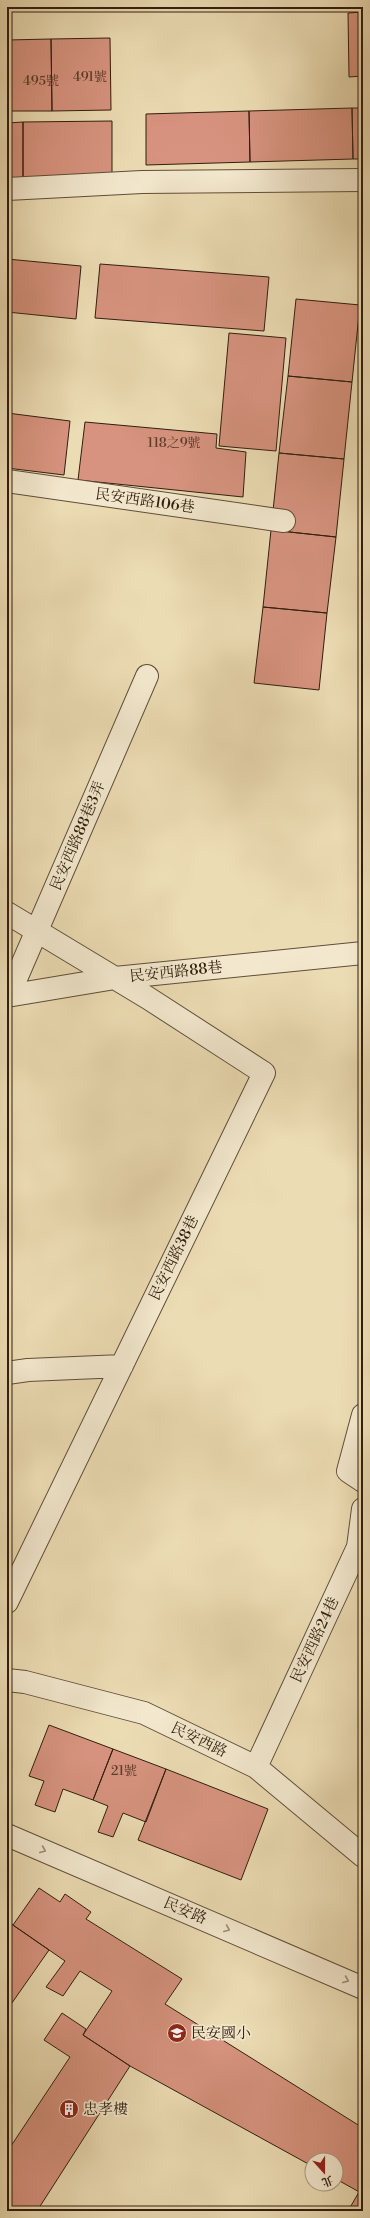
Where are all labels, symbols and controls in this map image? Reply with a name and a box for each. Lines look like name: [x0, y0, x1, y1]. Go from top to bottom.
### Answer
house number: 491號: [73, 69, 107, 85]
house number: 495號: [23, 73, 59, 89]
house number: 118之9號: [147, 435, 201, 451]
street label: 民安西路106巷: [94, 485, 196, 517]
street label: 民安西路88巷3弄: [46, 779, 110, 893]
street label: 民安西路88巷: [129, 958, 223, 986]
street label: 民安西路38巷: [145, 1212, 203, 1304]
street label: 民安西路24巷: [287, 1594, 343, 1686]
street label: 民安西路: [168, 1718, 230, 1762]
house number: 21號: [111, 1763, 137, 1779]
one-way arrow: [39, 1846, 46, 1854]
street label: 民安路: [161, 1893, 209, 1929]
one-way arrow: [222, 1924, 230, 1932]
one-way arrow: [343, 1976, 350, 1984]
school or university icon: 民安國小: [166, 2022, 188, 2044]
place label: 民安國小: [191, 2024, 251, 2043]
building icon: 忠孝樓: [58, 2098, 80, 2120]
place label: 忠孝樓: [83, 2100, 128, 2119]
north arrow: [304, 2152, 344, 2192]
text: 北: [320, 2172, 335, 2189]

